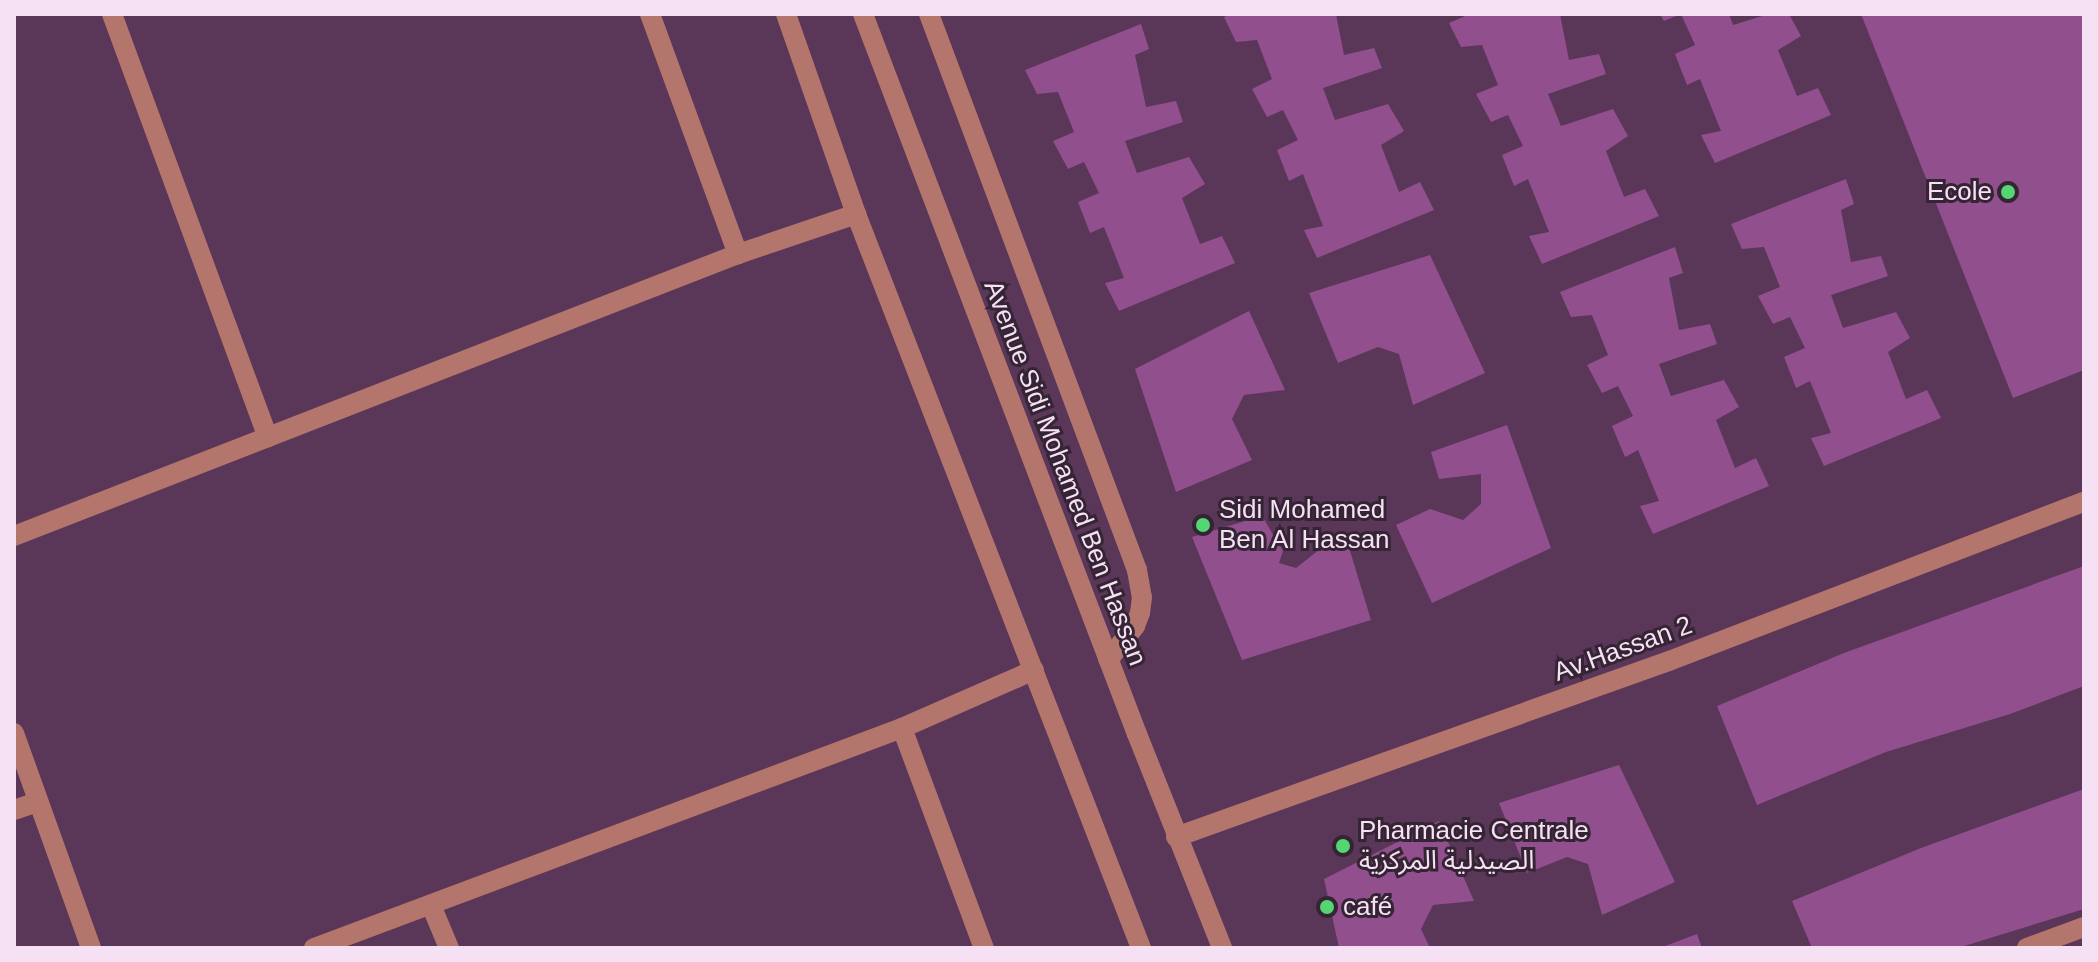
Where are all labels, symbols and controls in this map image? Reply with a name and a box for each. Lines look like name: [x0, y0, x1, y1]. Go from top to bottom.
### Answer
place label: Ecole: [1927, 176, 1992, 208]
marker: Ecole: [1999, 183, 2017, 201]
street label: Avenue Sidi Mohamed Ben Hassan: [977, 276, 1153, 670]
place label: Sidi Mohamed Ben Al Hassan: [1219, 494, 1391, 556]
marker: Sidi Mohamed Ben Al Hassan: [1194, 516, 1212, 534]
street label: Av.Hassan 2: [1550, 610, 1696, 688]
place label: Pharmacie Centrale الصيدلية المركزية: [1359, 815, 1589, 876]
marker: Pharmacie Centrale الصيدلية المركزية: [1334, 837, 1352, 855]
place label: café: [1343, 891, 1392, 923]
marker: café: [1318, 898, 1336, 916]

